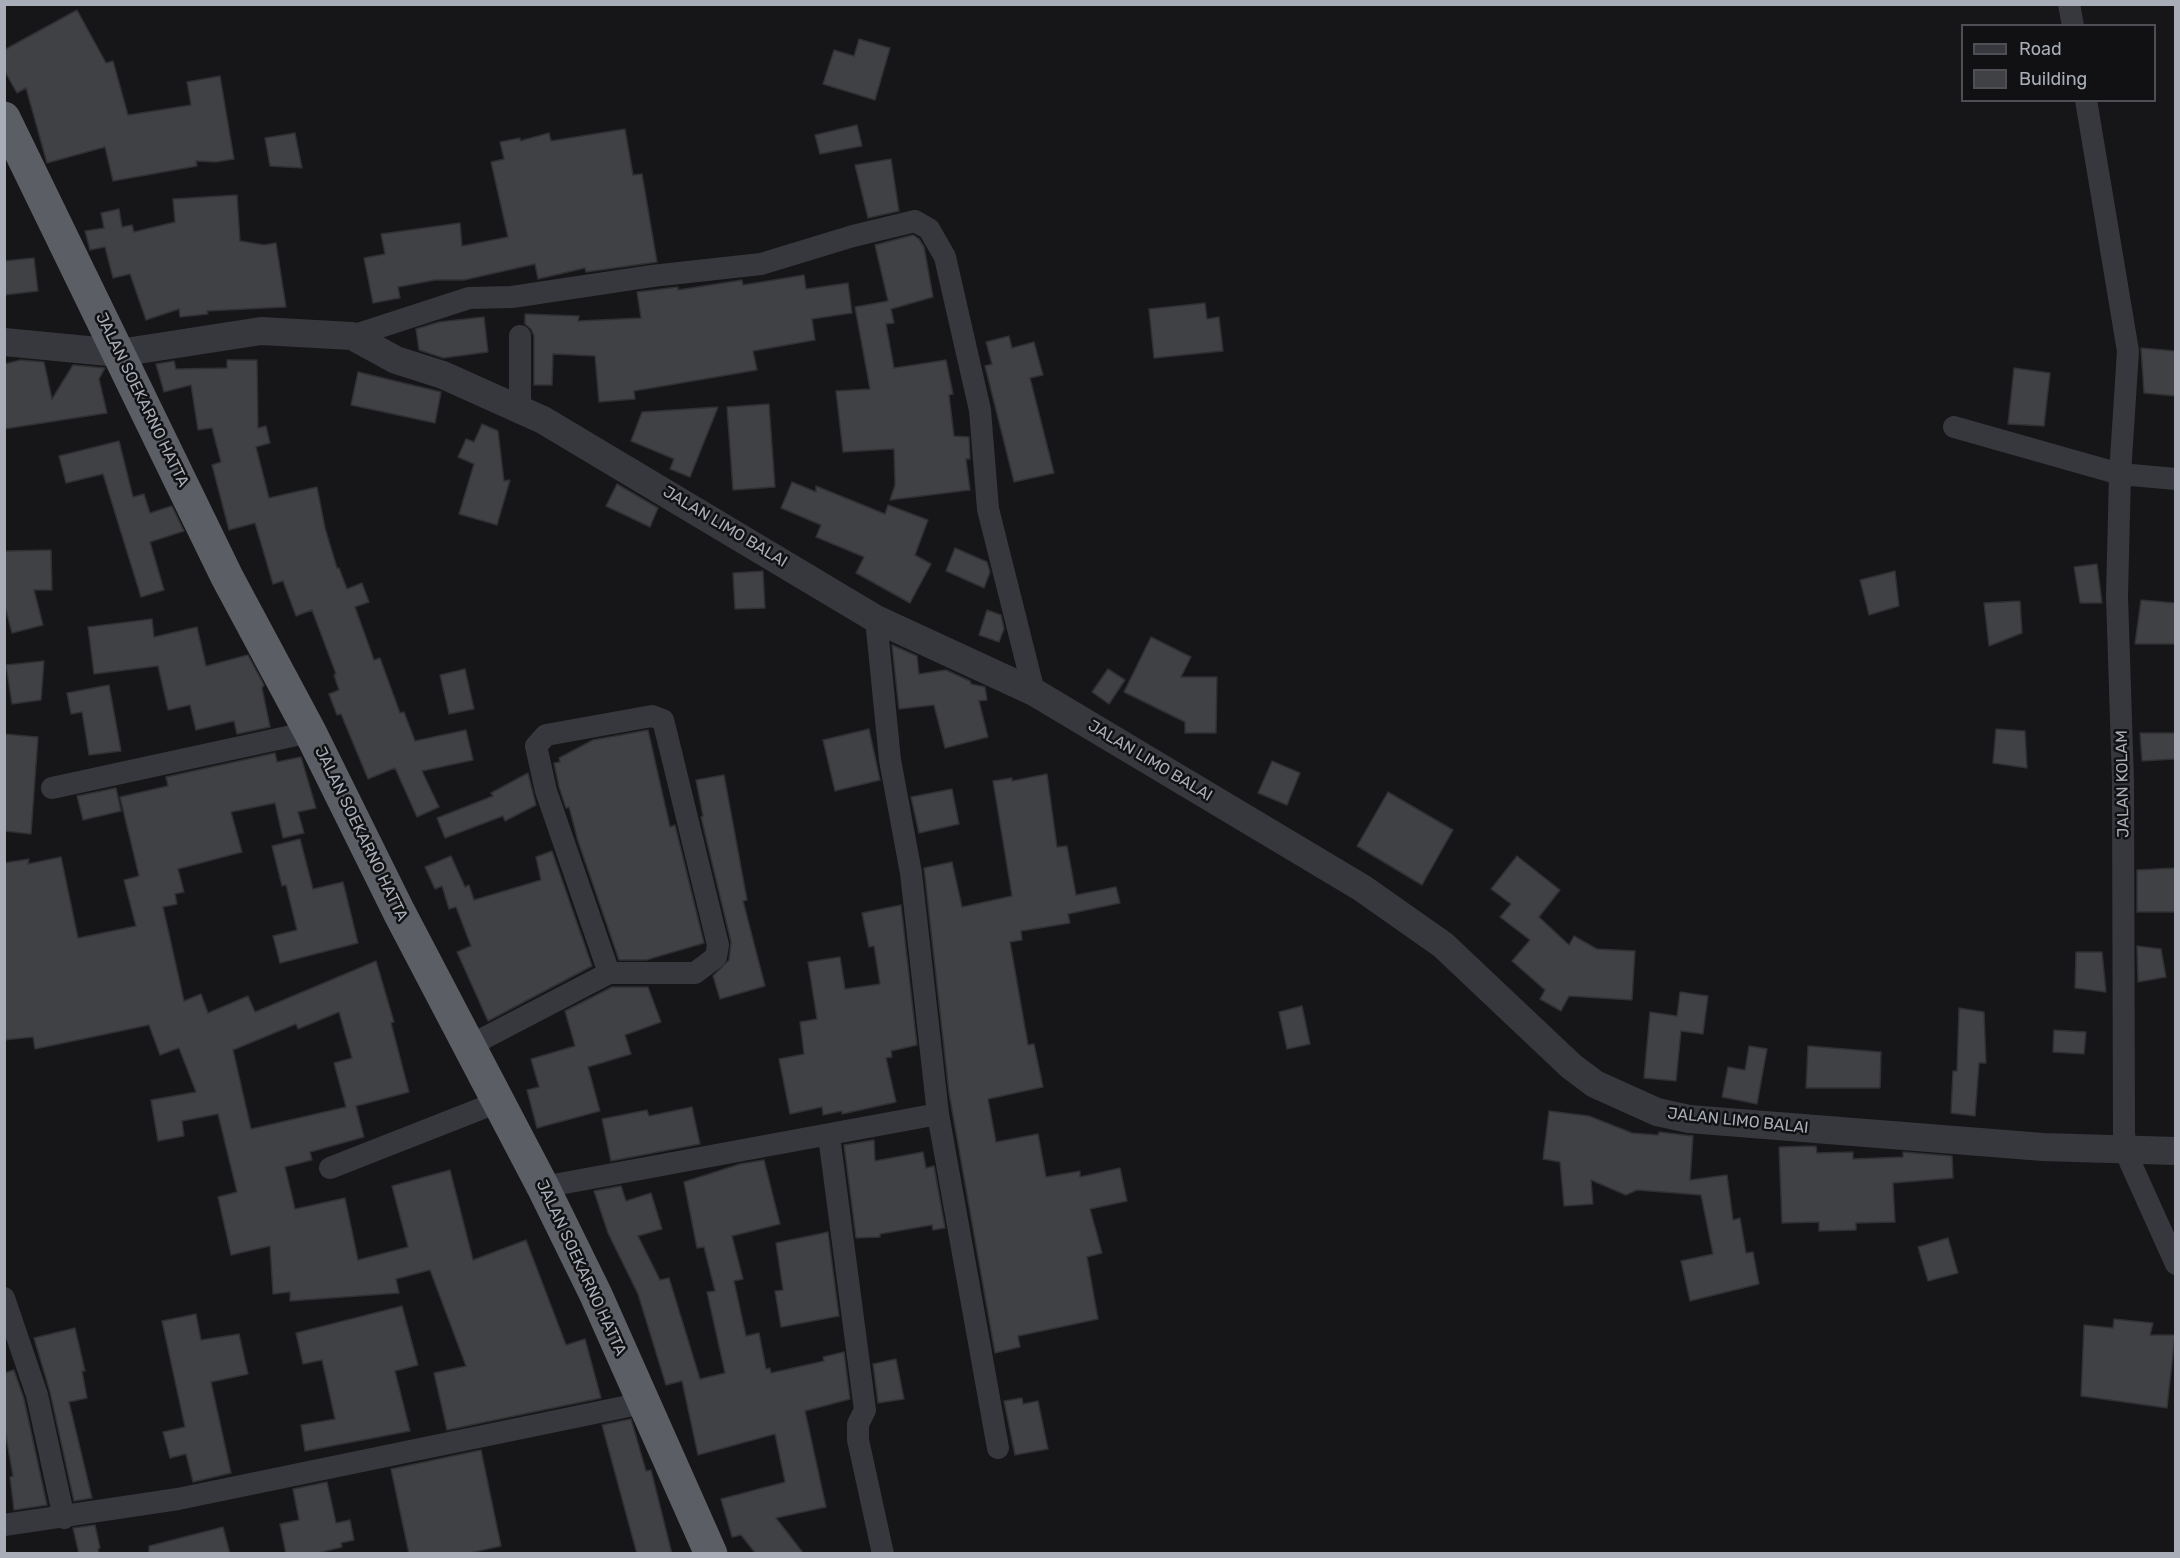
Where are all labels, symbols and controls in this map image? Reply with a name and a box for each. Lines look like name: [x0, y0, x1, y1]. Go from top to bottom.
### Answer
legend: [1961, 24, 2156, 102]
text: Road: [2019, 38, 2062, 60]
text: Building: [2019, 68, 2087, 90]
street label: JALAN SOEKARNO HATTA: [91, 310, 193, 490]
street label: JALAN LIMO BALAI: [659, 482, 791, 572]
street label: JALAN LIMO BALAI: [1084, 716, 1216, 806]
street label: JALAN KOLAM: [2112, 730, 2134, 838]
street label: JALAN SOEKARNO HATTA: [310, 744, 412, 924]
street label: JALAN LIMO BALAI: [1667, 1104, 1809, 1138]
street label: JALAN SOEKARNO HATTA: [532, 1177, 630, 1359]

